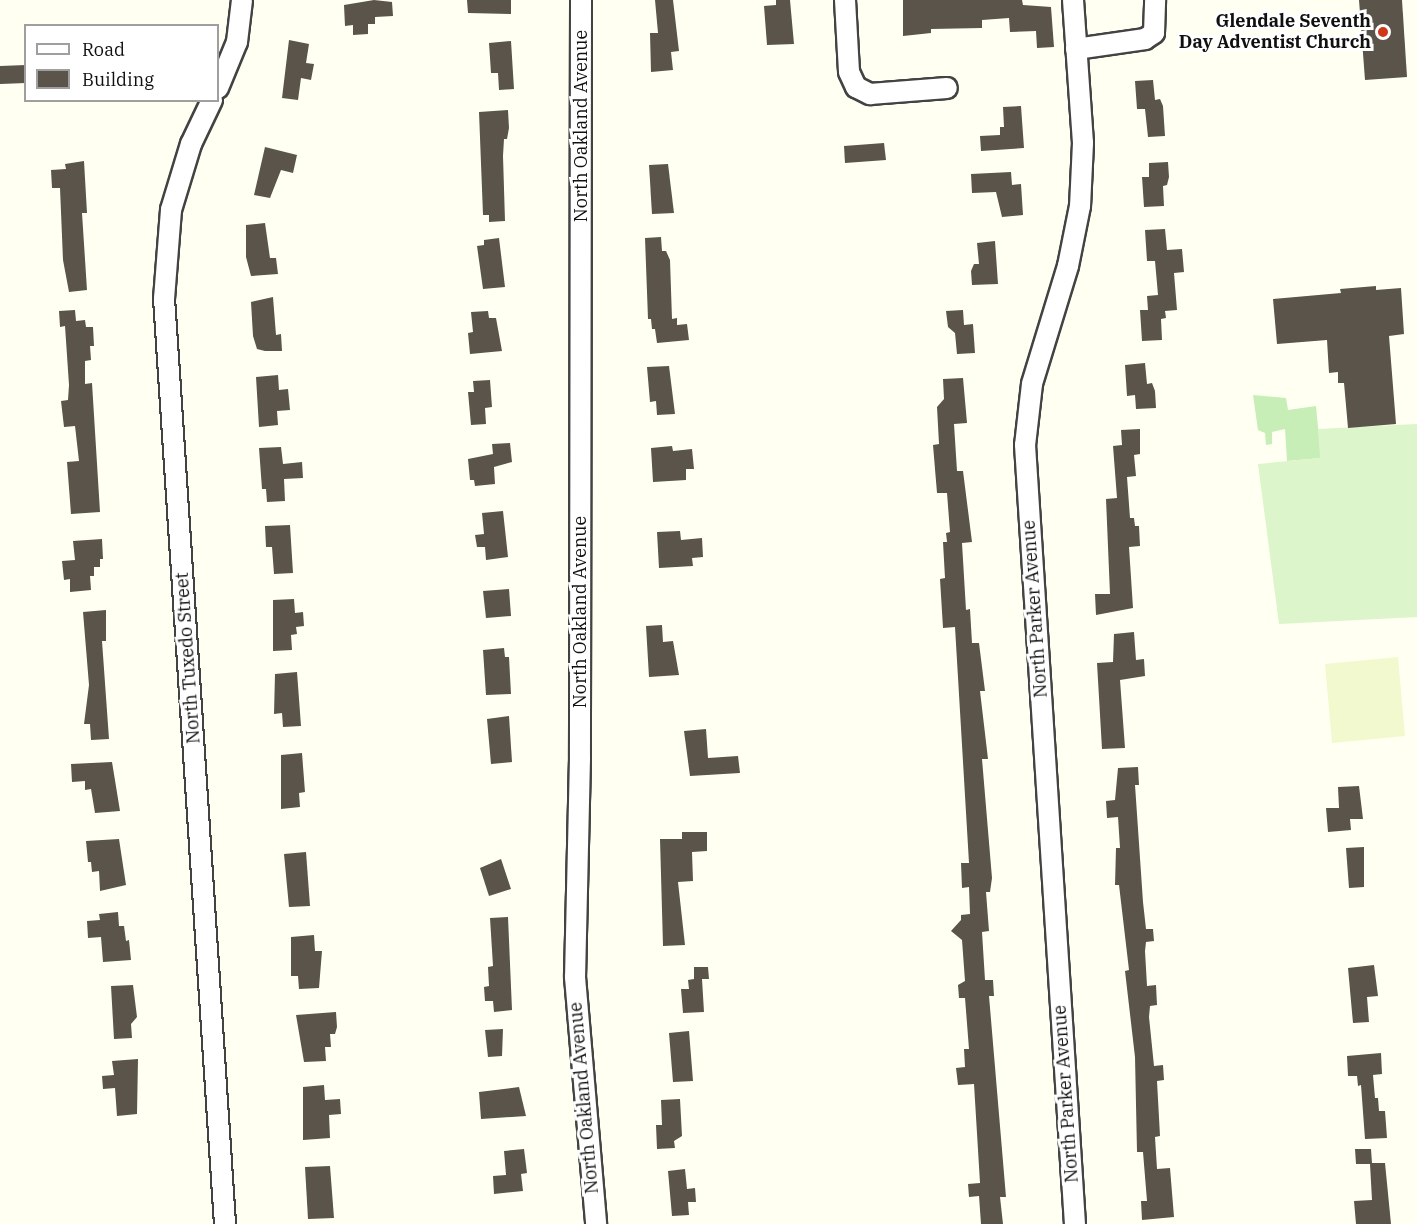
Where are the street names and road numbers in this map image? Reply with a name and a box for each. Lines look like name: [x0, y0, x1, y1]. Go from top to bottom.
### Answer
street label: North Oakland Avenue: [570, 30, 592, 222]
street label: North Oakland Avenue: [569, 516, 591, 708]
street label: North Parker Avenue: [1018, 519, 1052, 699]
street label: North Tuxedo Street: [171, 571, 205, 745]
street label: North Oakland Avenue: [565, 1001, 603, 1195]
street label: North Parker Avenue: [1049, 1004, 1083, 1184]

